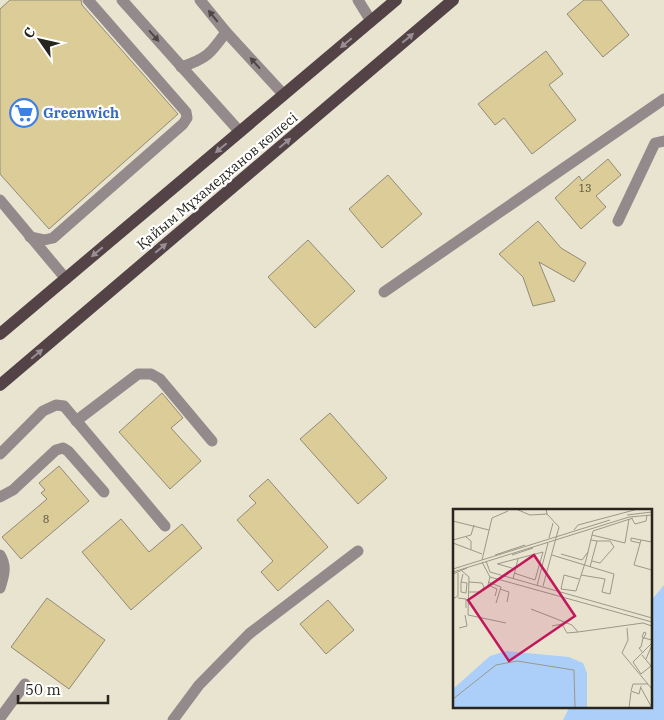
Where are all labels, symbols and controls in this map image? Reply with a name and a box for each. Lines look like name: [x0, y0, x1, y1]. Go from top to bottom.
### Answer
one-way arrow: [208, 10, 219, 23]
north arrow: [15, 15, 65, 65]
text: С: [19, 24, 39, 42]
one-way arrow: [149, 30, 160, 43]
one-way arrow: [402, 32, 415, 43]
one-way arrow: [339, 37, 352, 48]
one-way arrow: [249, 58, 261, 70]
supermarket icon: Greenwich: [9, 98, 39, 128]
place label: Greenwich: [43, 104, 119, 122]
street label: Қайым Мұхамедханов көшесі: [133, 108, 301, 254]
one-way arrow: [278, 137, 290, 149]
one-way arrow: [215, 142, 228, 153]
house number: 13: [578, 181, 592, 195]
one-way arrow: [154, 243, 167, 254]
one-way arrow: [91, 247, 104, 258]
one-way arrow: [30, 348, 43, 359]
inset map: [453, 509, 652, 708]
house number: 8: [43, 512, 49, 526]
scale bar: [18, 672, 108, 704]
text: 50 m: [25, 680, 61, 699]

